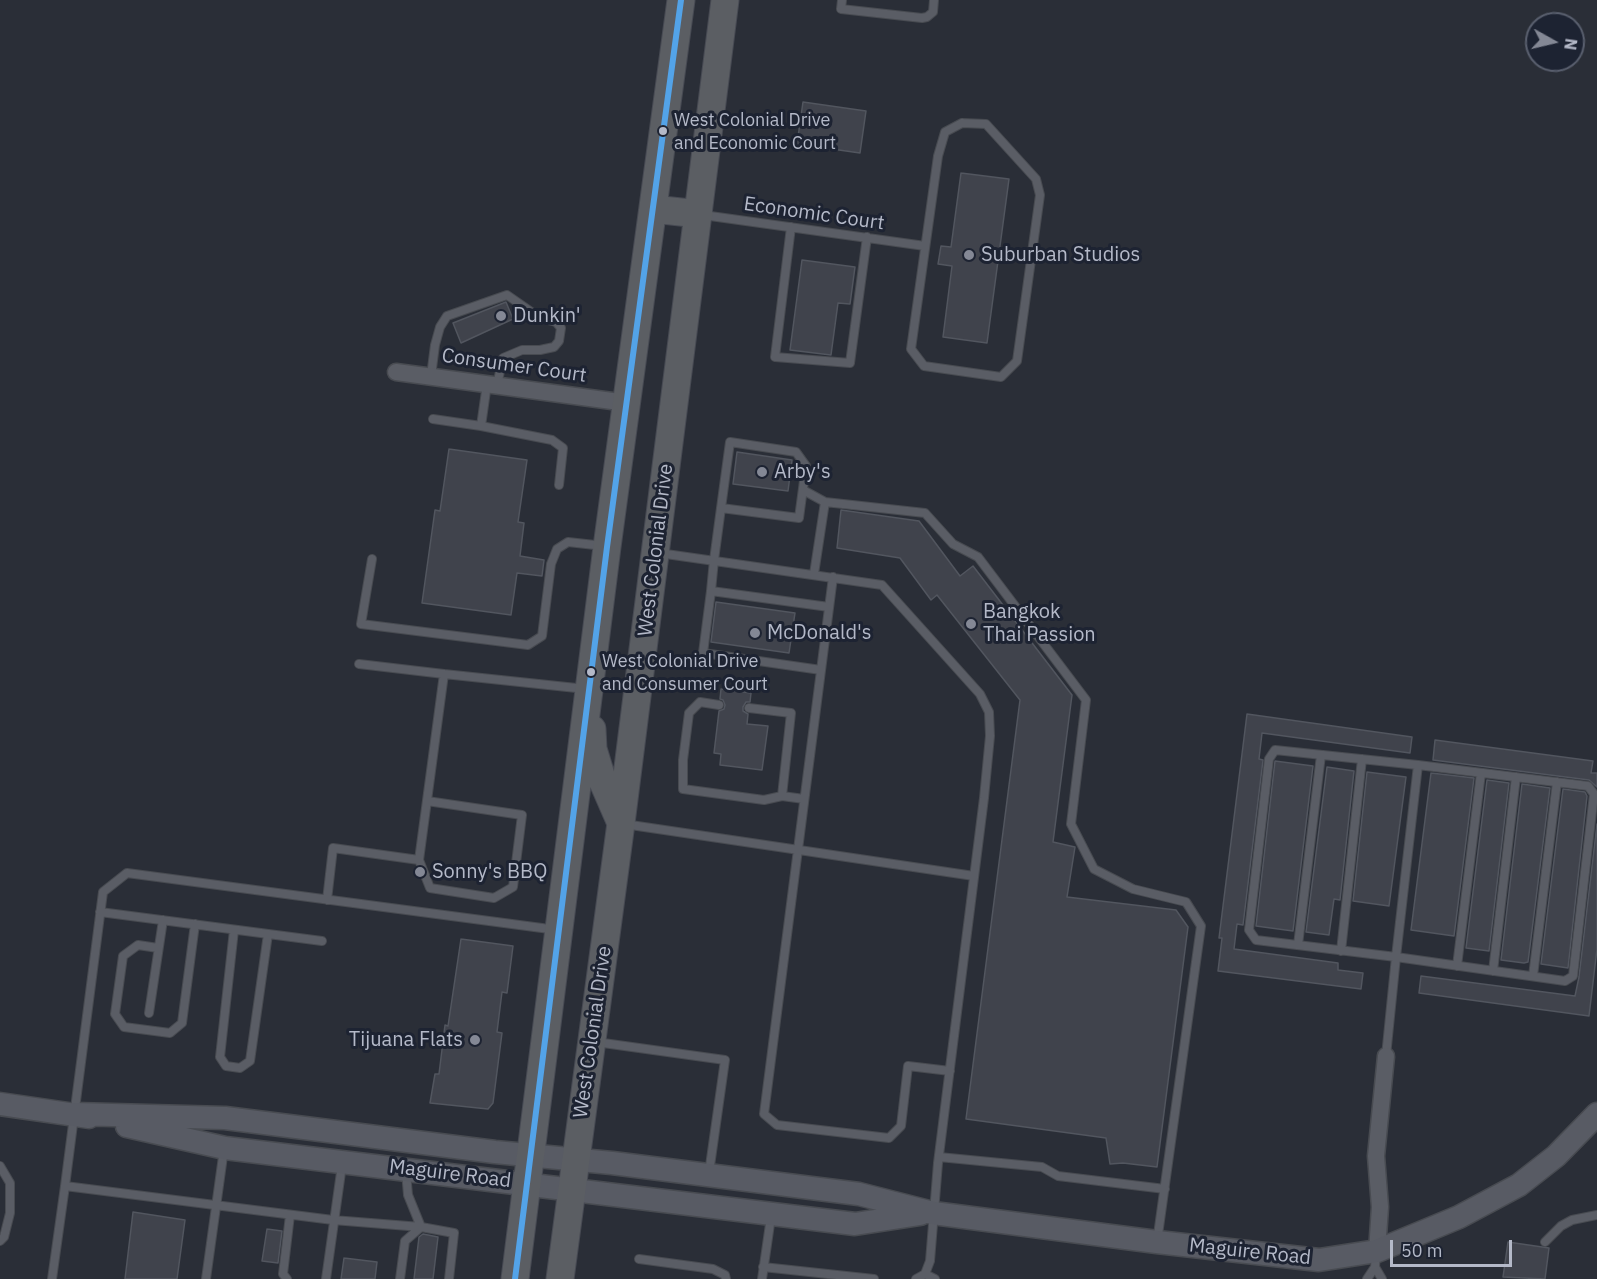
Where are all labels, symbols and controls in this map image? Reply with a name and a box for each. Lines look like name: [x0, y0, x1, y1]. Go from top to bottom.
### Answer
north arrow: [1525, 12, 1585, 72]
text: N: [1560, 37, 1582, 51]
place label: West Colonial Drive and Economic Court: [674, 110, 836, 152]
marker: West Colonial Drive and Economic Court: [657, 125, 669, 137]
street label: Economic Court: [742, 192, 886, 236]
place label: Suburban Studios: [981, 243, 1140, 267]
marker: Suburban Studios: [962, 248, 976, 262]
place label: Dunkin': [513, 304, 581, 328]
marker: Dunkin': [494, 309, 508, 323]
street label: Consumer Court: [440, 344, 588, 388]
place label: Arby's: [774, 460, 831, 484]
street label: West Colonial Drive: [634, 462, 678, 638]
marker: Arby's: [755, 465, 769, 479]
place label: Bangkok Thai Passion: [983, 600, 1096, 647]
marker: Bangkok Thai Passion: [964, 617, 978, 631]
place label: McDonald's: [767, 621, 872, 645]
marker: McDonald's: [748, 626, 762, 640]
place label: West Colonial Drive and Consumer Court: [602, 651, 768, 694]
marker: West Colonial Drive and Consumer Court: [585, 666, 597, 678]
place label: Sonny's BBQ: [432, 860, 547, 884]
marker: Sonny's BBQ: [413, 865, 427, 879]
street label: West Colonial Drive: [569, 944, 617, 1120]
place label: Tijuana Flats: [349, 1028, 463, 1052]
marker: Tijuana Flats: [468, 1033, 482, 1047]
street label: Maguire Road: [388, 1155, 512, 1193]
scale bar: [1393, 1228, 1514, 1266]
street label: Maguire Road: [1188, 1234, 1312, 1270]
text: 50 m: [1401, 1239, 1443, 1262]

